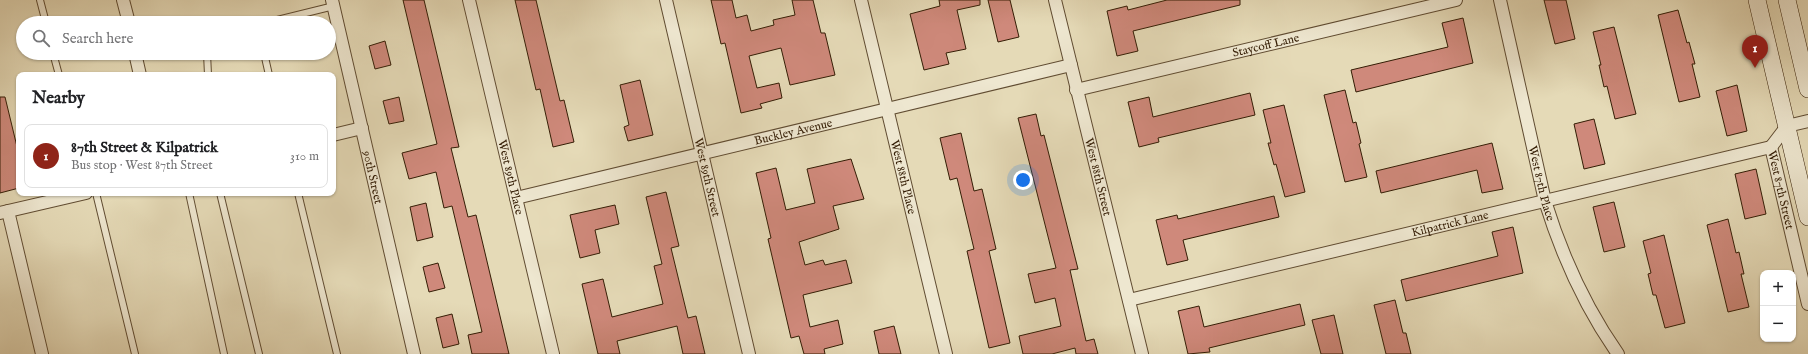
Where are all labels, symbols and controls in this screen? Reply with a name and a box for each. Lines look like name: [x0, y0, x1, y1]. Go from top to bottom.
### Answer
search box: [16, 16, 336, 60]
icon: search: [30, 27, 52, 49]
text: Search here: [62, 29, 133, 48]
street label: Staycoff Lane: [1231, 30, 1301, 61]
pin: 1: [1742, 35, 1768, 68]
text: Nearby: [32, 88, 85, 109]
street label: Buckley Avenue: [753, 115, 834, 149]
street label: West 88th Street: [1081, 136, 1115, 217]
street label: West 89th Street: [691, 137, 724, 218]
text: 87th Street & Kilpatrick: [71, 138, 218, 157]
street label: West 89th Place: [494, 138, 527, 217]
street label: West 88th Place: [887, 138, 919, 216]
street label: West 87th Place: [1525, 144, 1558, 224]
text: 1: [44, 148, 48, 165]
text: 310 m: [290, 148, 319, 165]
street label: 90th Street: [359, 148, 386, 205]
street label: West 87th Street: [1764, 149, 1797, 231]
text: Bus stop · West 87th Street: [71, 157, 213, 174]
your location: [1013, 170, 1033, 190]
street label: Kilpatrick Lane: [1410, 207, 1490, 240]
map controls: [1760, 270, 1796, 342]
button: +: [1760, 270, 1796, 306]
button: −: [1760, 306, 1796, 342]

